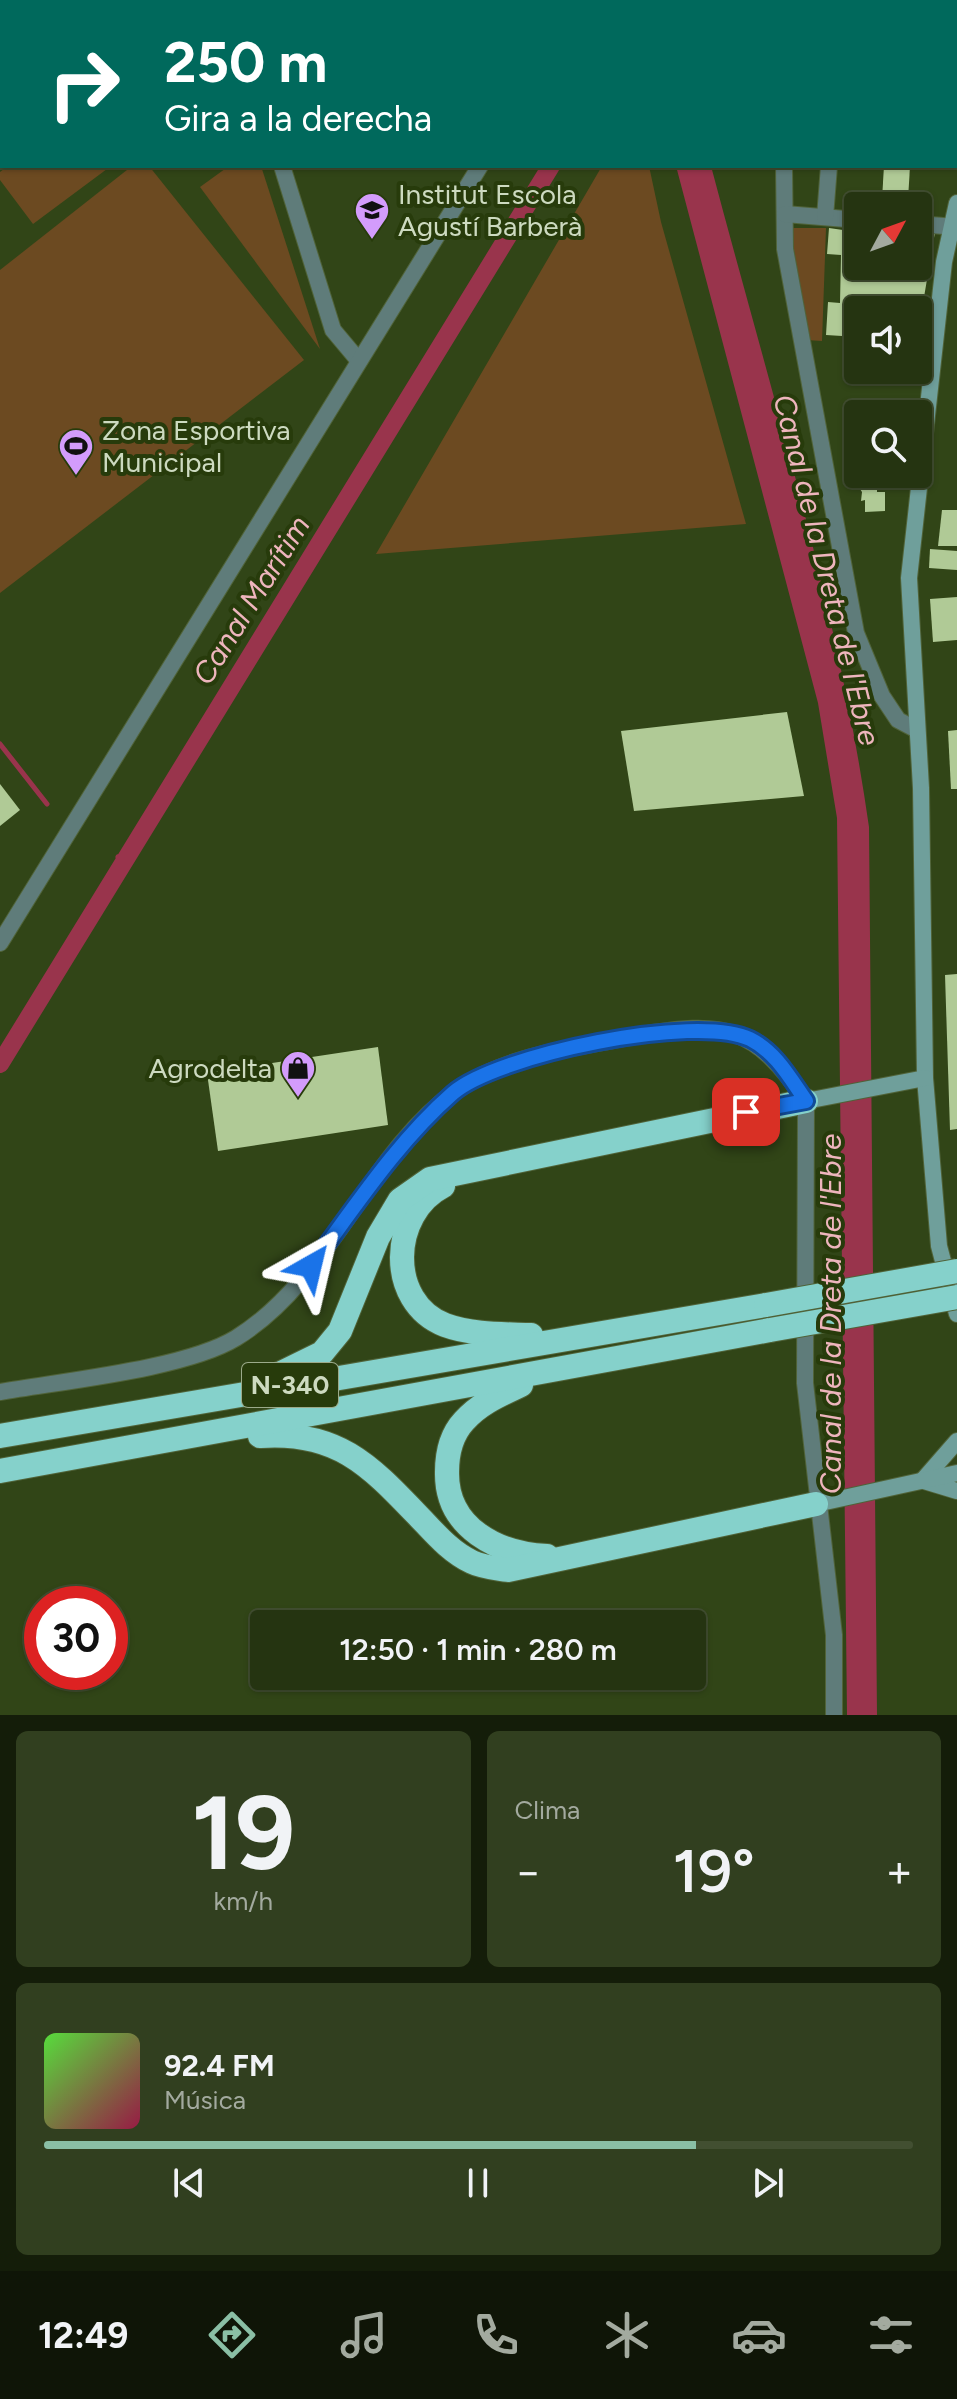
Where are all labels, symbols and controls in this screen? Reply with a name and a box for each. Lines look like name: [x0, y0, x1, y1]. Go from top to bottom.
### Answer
text: 250 m: [164, 29, 327, 96]
icon: right: [32, 32, 136, 136]
text: Gira a la derecha: [164, 97, 432, 140]
place label: Institut Escola Agustí Barberà: [398, 177, 582, 243]
school or university icon: Institut Escola Agustí Barberà: [353, 191, 391, 241]
north arrow: [844, 192, 932, 280]
map controls: [844, 192, 932, 488]
button: sound: [844, 296, 932, 384]
water label: Canal de la Dreta de l'Ebre: [765, 391, 889, 749]
button: search: [844, 400, 932, 488]
place label: Zona Esportiva Municipal: [102, 413, 290, 479]
sports icon: Zona Esportiva Municipal: [57, 427, 95, 477]
water label: Canal Marítim: [184, 509, 318, 691]
shop icon: Agrodelta: [279, 1049, 317, 1099]
place label: Agrodelta: [148, 1051, 272, 1085]
pin: [712, 1078, 780, 1146]
icon: arrive: [724, 1090, 768, 1134]
water label: Canal de la Dreta de l'Ebre: [812, 1134, 849, 1494]
position arrow: [269, 1224, 353, 1308]
road number: N-340: [242, 1363, 338, 1407]
speed limit sign: 30: [24, 1586, 128, 1690]
text: 12:50 · 1 min · 280 m: [339, 1631, 617, 1668]
text: 19: [191, 1770, 295, 1895]
text: Clima: [515, 1794, 580, 1826]
text: 19°: [673, 1835, 755, 1907]
text: −: [515, 1845, 542, 1898]
text: +: [886, 1845, 913, 1898]
text: km/h: [214, 1885, 273, 1917]
text: 92.4 FM: [164, 2047, 275, 2084]
text: Música: [164, 2084, 246, 2116]
icon: previous: [167, 2161, 211, 2205]
icon: pause: [456, 2161, 500, 2205]
icon: next: [746, 2161, 790, 2205]
icon: directions: [204, 2307, 260, 2363]
icon: music: [336, 2307, 392, 2363]
icon: phone: [468, 2307, 524, 2363]
icon: climate: [599, 2307, 655, 2363]
icon: car: [731, 2307, 787, 2363]
icon: filters: [863, 2307, 919, 2363]
text: 12:49: [38, 2314, 128, 2357]

